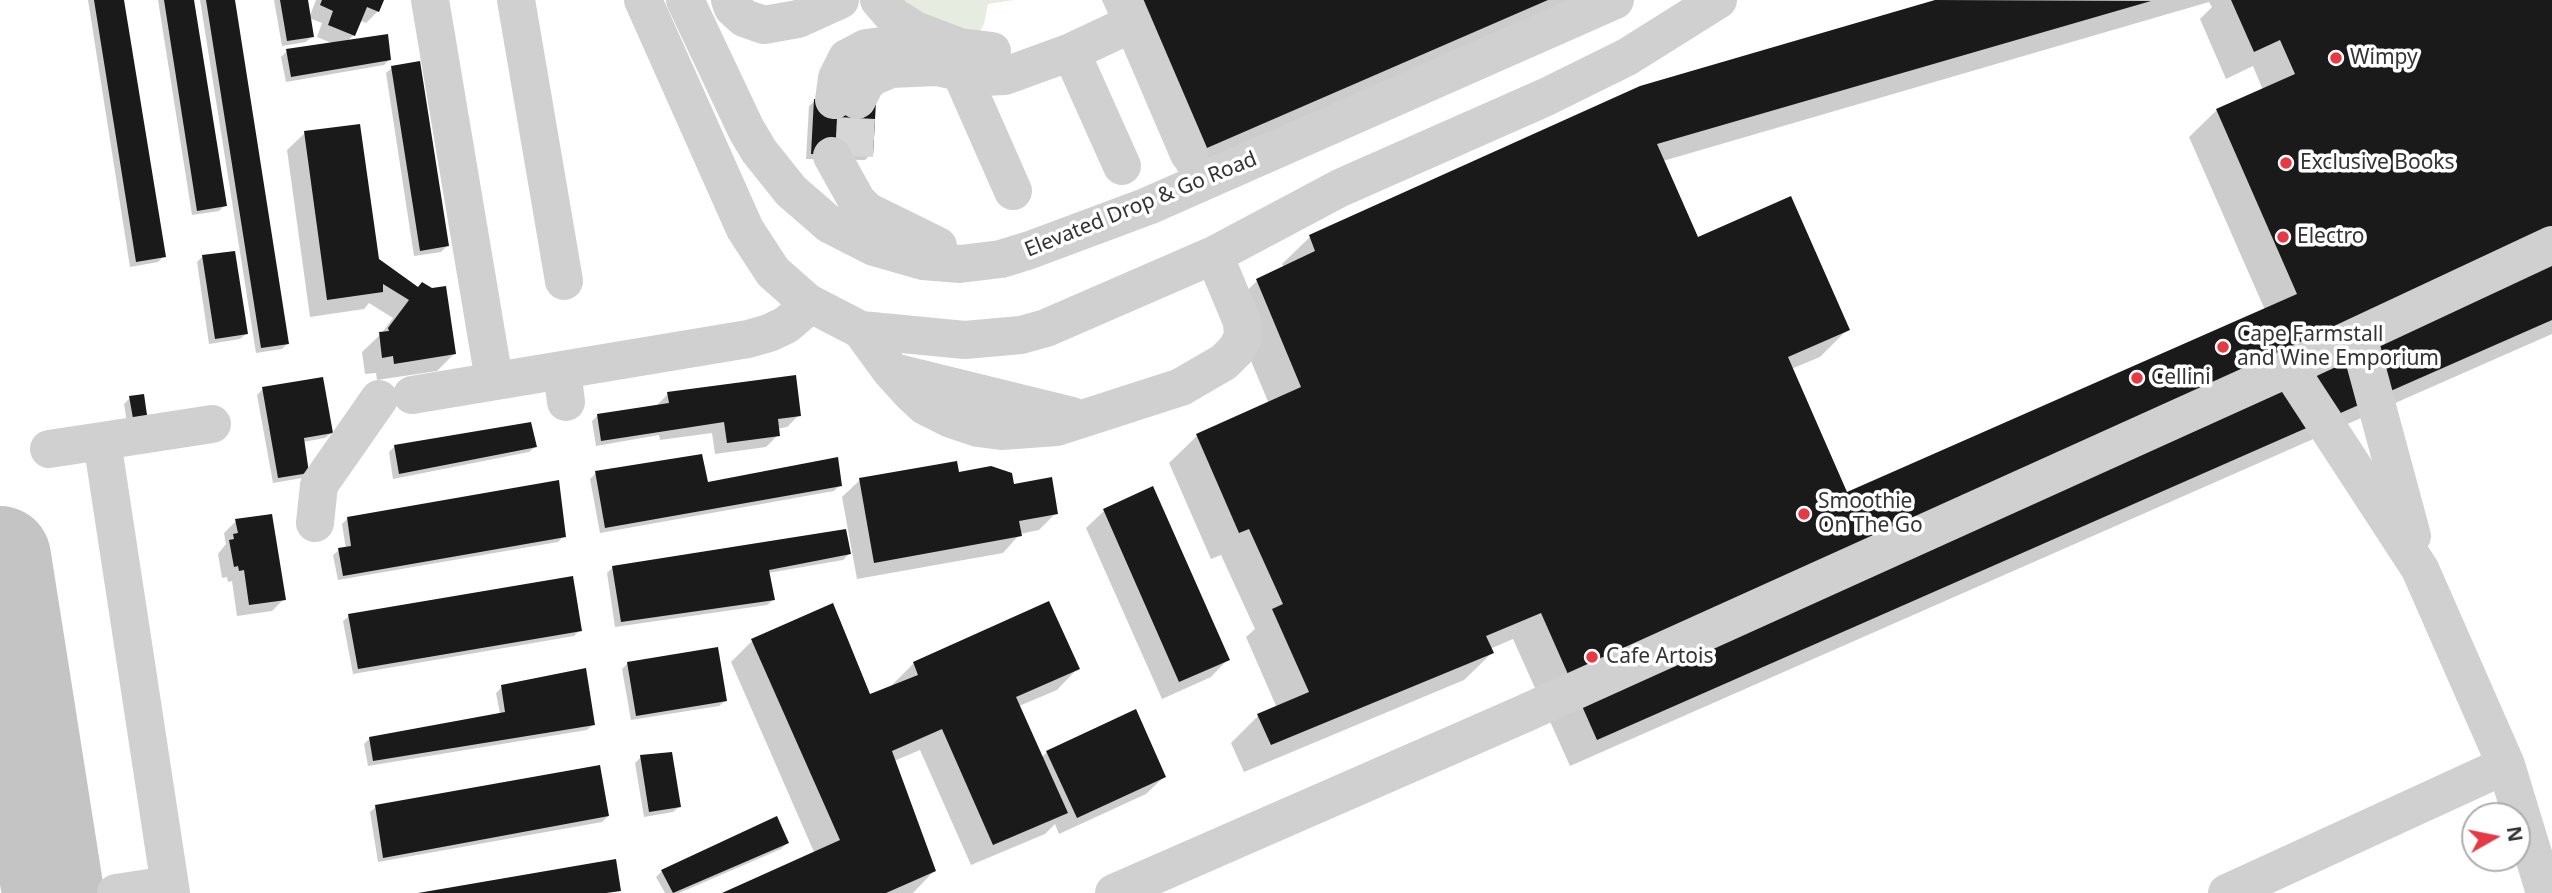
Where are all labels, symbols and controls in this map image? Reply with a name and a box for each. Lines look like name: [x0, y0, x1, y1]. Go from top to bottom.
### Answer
place label: Wimpy: [2350, 45, 2418, 71]
marker: Wimpy: [2328, 50, 2344, 66]
street label: Elevated Drop & Go Road: [1021, 147, 1261, 263]
place label: Exclusive Books: [2300, 150, 2455, 176]
marker: Exclusive Books: [2278, 155, 2294, 171]
place label: Electro: [2297, 224, 2365, 250]
marker: Electro: [2275, 229, 2291, 245]
place label: Cape Farmstall and Wine Emporium: [2237, 322, 2439, 372]
marker: Cape Farmstall and Wine Emporium: [2215, 339, 2231, 355]
place label: Cellini: [2151, 365, 2211, 391]
marker: Cellini: [2129, 370, 2145, 386]
place label: Smoothie On The Go: [1818, 489, 1923, 539]
marker: Smoothie On The Go: [1796, 506, 1812, 522]
place label: Cafe Artois: [1606, 644, 1713, 670]
marker: Cafe Artois: [1584, 649, 1600, 665]
north arrow: [2461, 802, 2531, 872]
text: N: [2501, 824, 2529, 844]

